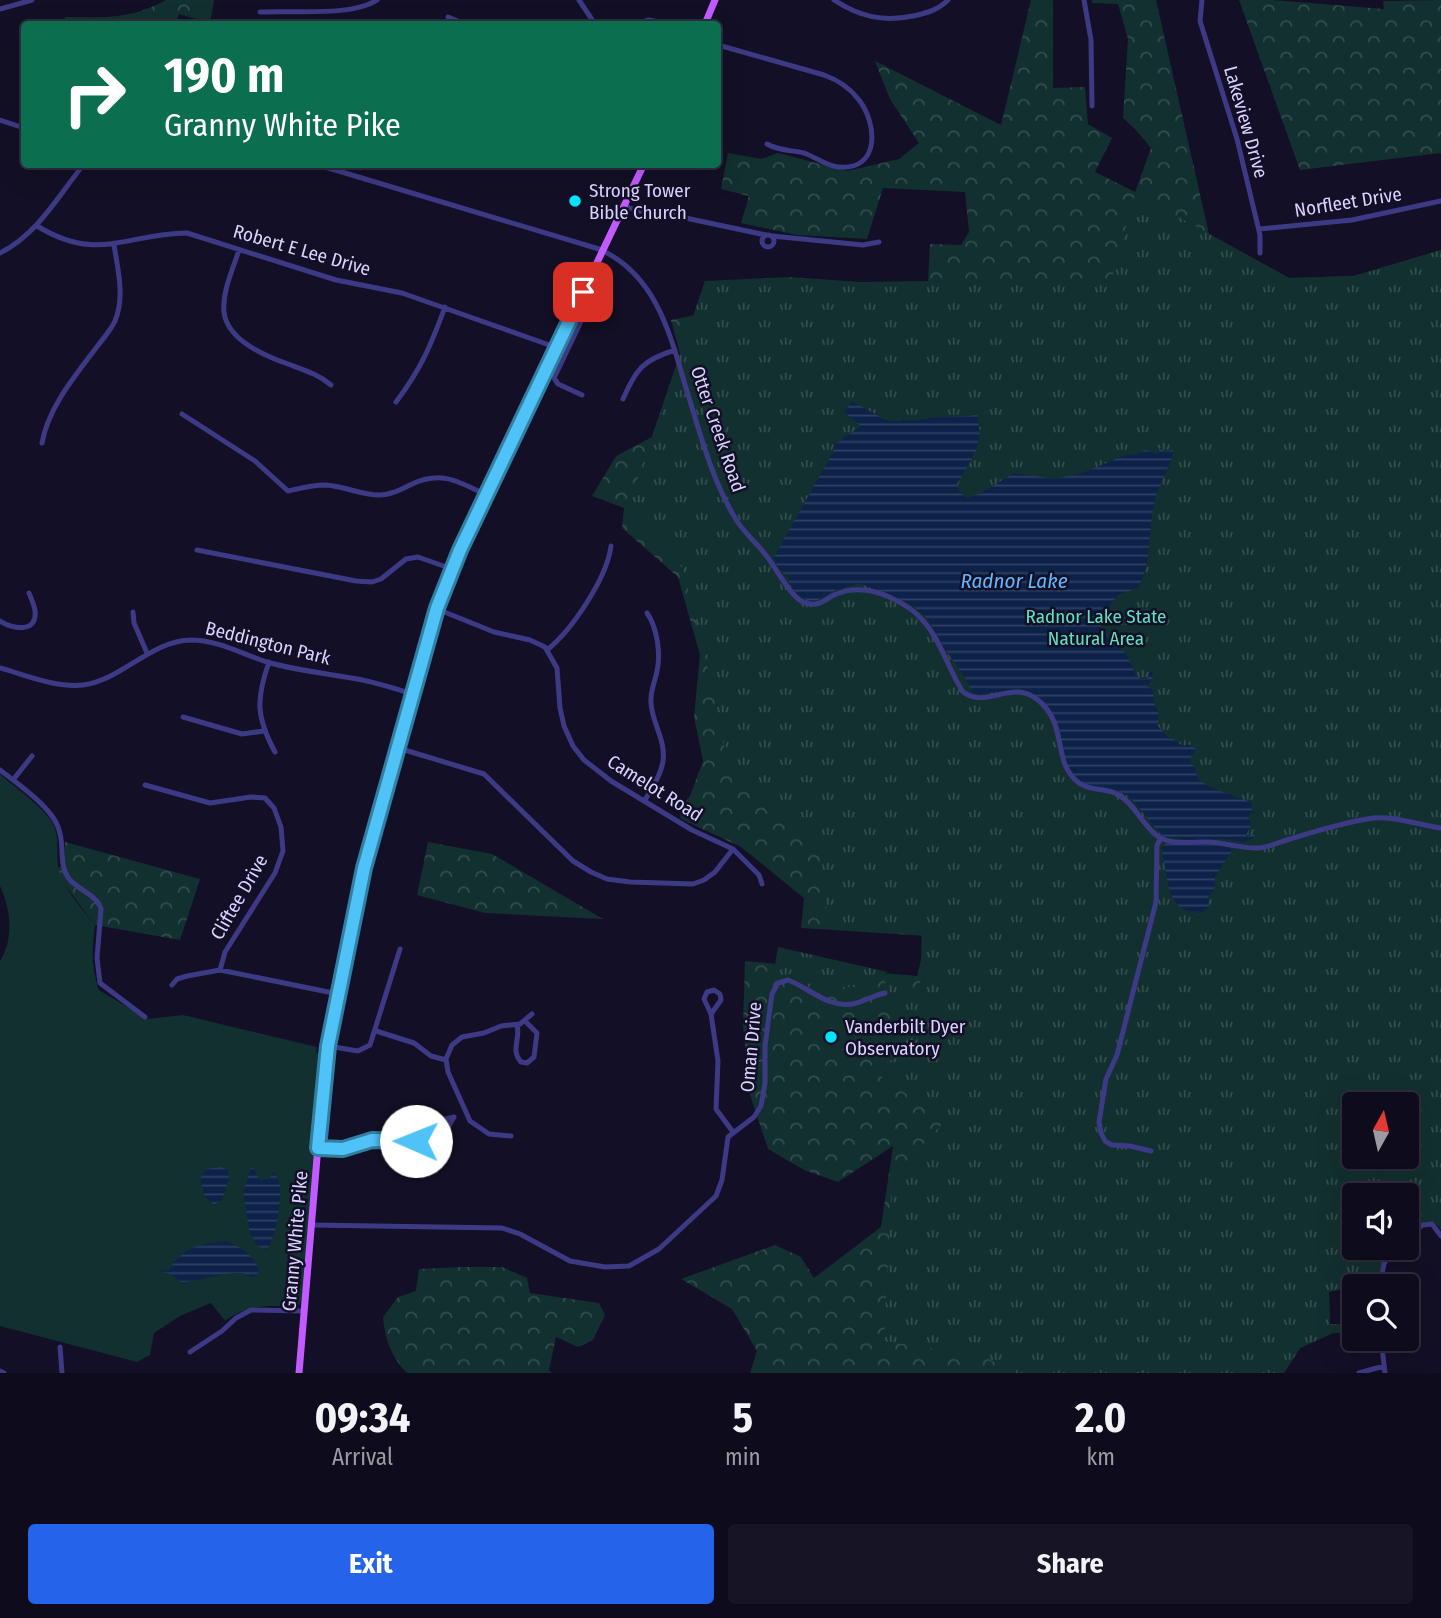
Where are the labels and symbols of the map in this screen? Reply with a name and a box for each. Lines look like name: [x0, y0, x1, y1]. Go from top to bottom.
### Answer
street label: Lakeview Drive: [1219, 63, 1273, 181]
place label: Strong Tower Bible Church: [589, 179, 691, 224]
street label: Norfleet Drive: [1293, 182, 1403, 222]
marker: Strong Tower Bible Church: [567, 193, 583, 209]
street label: Robert E Lee Drive: [231, 219, 373, 281]
pin: [553, 262, 613, 322]
street label: Otter Creek Road: [686, 363, 750, 495]
water label: Radnor Lake: [960, 568, 1068, 594]
park label: Radnor Lake State Natural Area: [1025, 605, 1167, 650]
street label: Beddington Park: [203, 616, 333, 670]
street label: Camelot Road: [603, 750, 707, 826]
street label: Cliftee Drive: [205, 850, 273, 944]
street label: Oman Drive: [736, 1001, 766, 1093]
place label: Vanderbilt Dyer Observatory: [845, 1015, 966, 1060]
marker: Vanderbilt Dyer Observatory: [823, 1029, 839, 1045]
north arrow: [1342, 1092, 1419, 1169]
position arrow: [379, 1104, 453, 1178]
street label: Granny White Pike: [277, 1170, 313, 1312]

